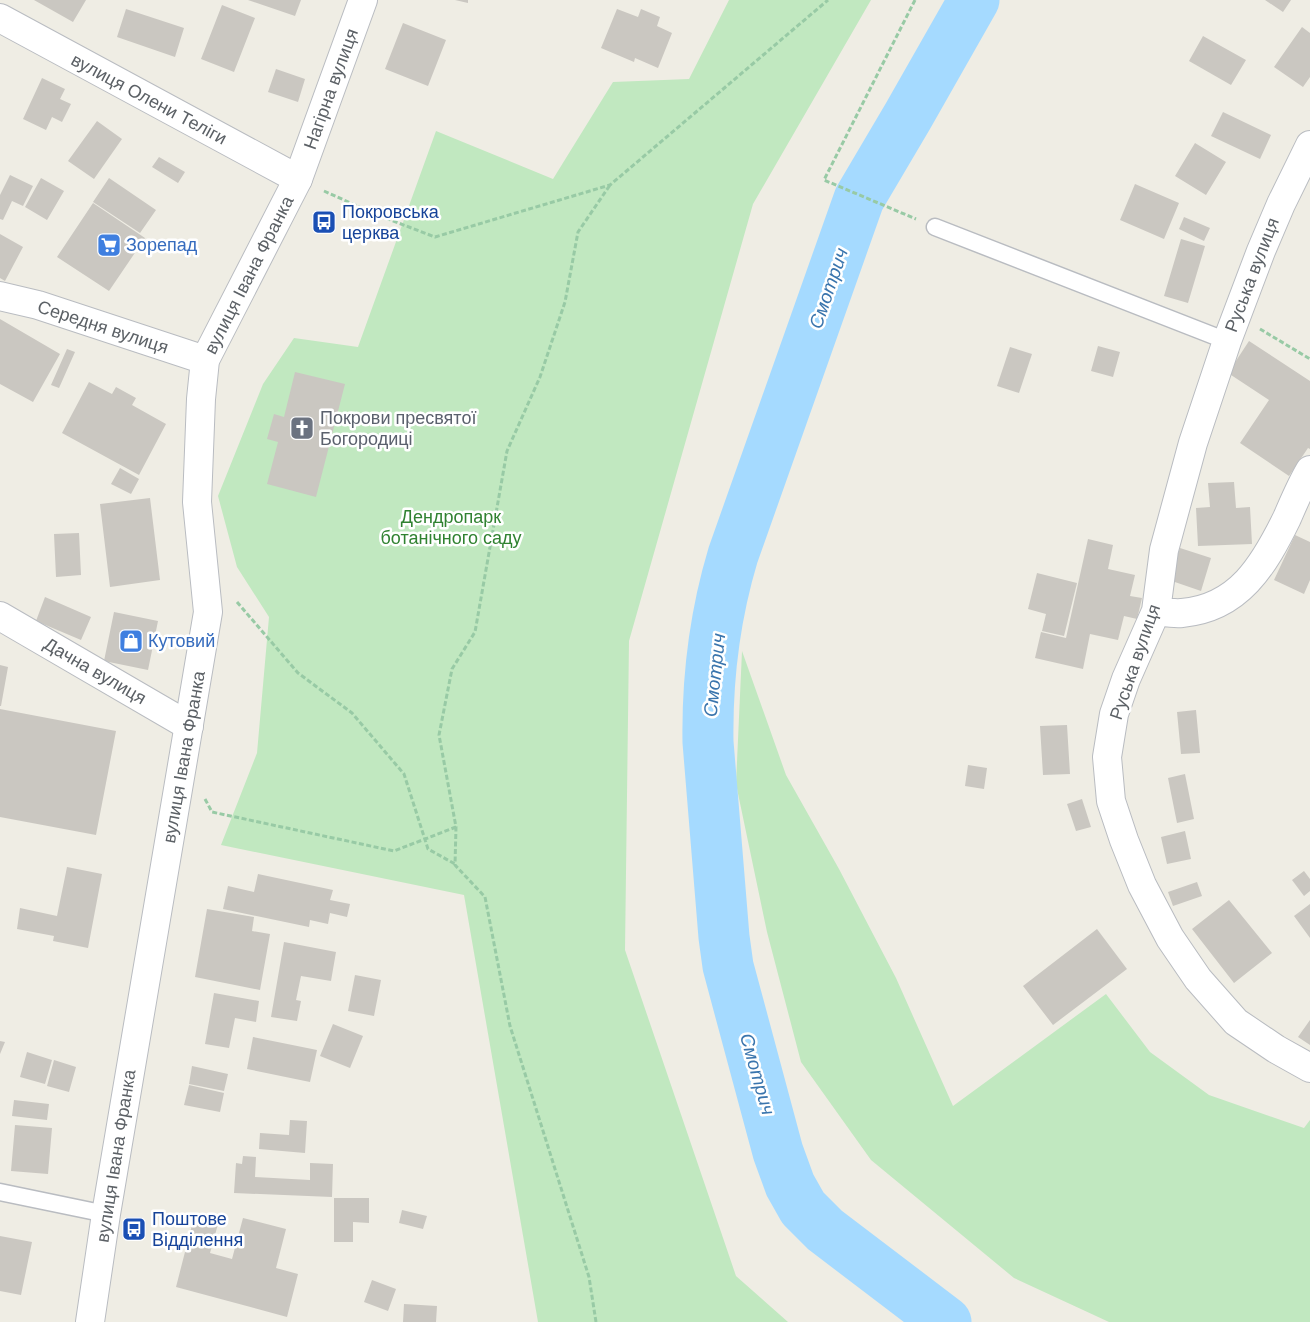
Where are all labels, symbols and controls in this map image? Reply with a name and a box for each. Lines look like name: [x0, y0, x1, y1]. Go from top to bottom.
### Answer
street label: Нагірна вулиця: [300, 26, 362, 152]
street label: вулиця Олени Теліги: [68, 50, 230, 148]
street label: вулиця Івана Франка: [200, 192, 298, 357]
place label: Покровська церква: [342, 202, 440, 243]
bus stop icon: Покровська церква: [311, 209, 337, 235]
street label: Руська вулиця: [1221, 215, 1283, 335]
supermarket icon: Зорепад: [96, 232, 122, 258]
place label: Зорепад: [126, 235, 198, 255]
water label: Смотрич: [805, 245, 852, 331]
street label: Середня вулиця: [35, 296, 171, 358]
place label: Покрови пресвятої Богородиці: [320, 408, 476, 449]
church icon: Покрови пресвятої Богородиці: [289, 415, 315, 441]
park label: Дендропарк ботанічного саду: [381, 507, 521, 548]
street label: Руська вулиця: [1106, 602, 1164, 722]
shop icon: Кутовий: [118, 628, 144, 654]
place label: Кутовий: [148, 631, 215, 651]
water label: Смотрич: [700, 632, 729, 718]
street label: Дачна вулиця: [40, 634, 150, 708]
street label: вулиця Івана Франка: [159, 668, 209, 845]
water label: Смотрич: [736, 1031, 779, 1118]
street label: вулиця Івана Франка: [92, 1067, 140, 1244]
place label: Поштове Відділення: [152, 1209, 243, 1250]
bus stop icon: Поштове Відділення: [121, 1216, 147, 1242]

